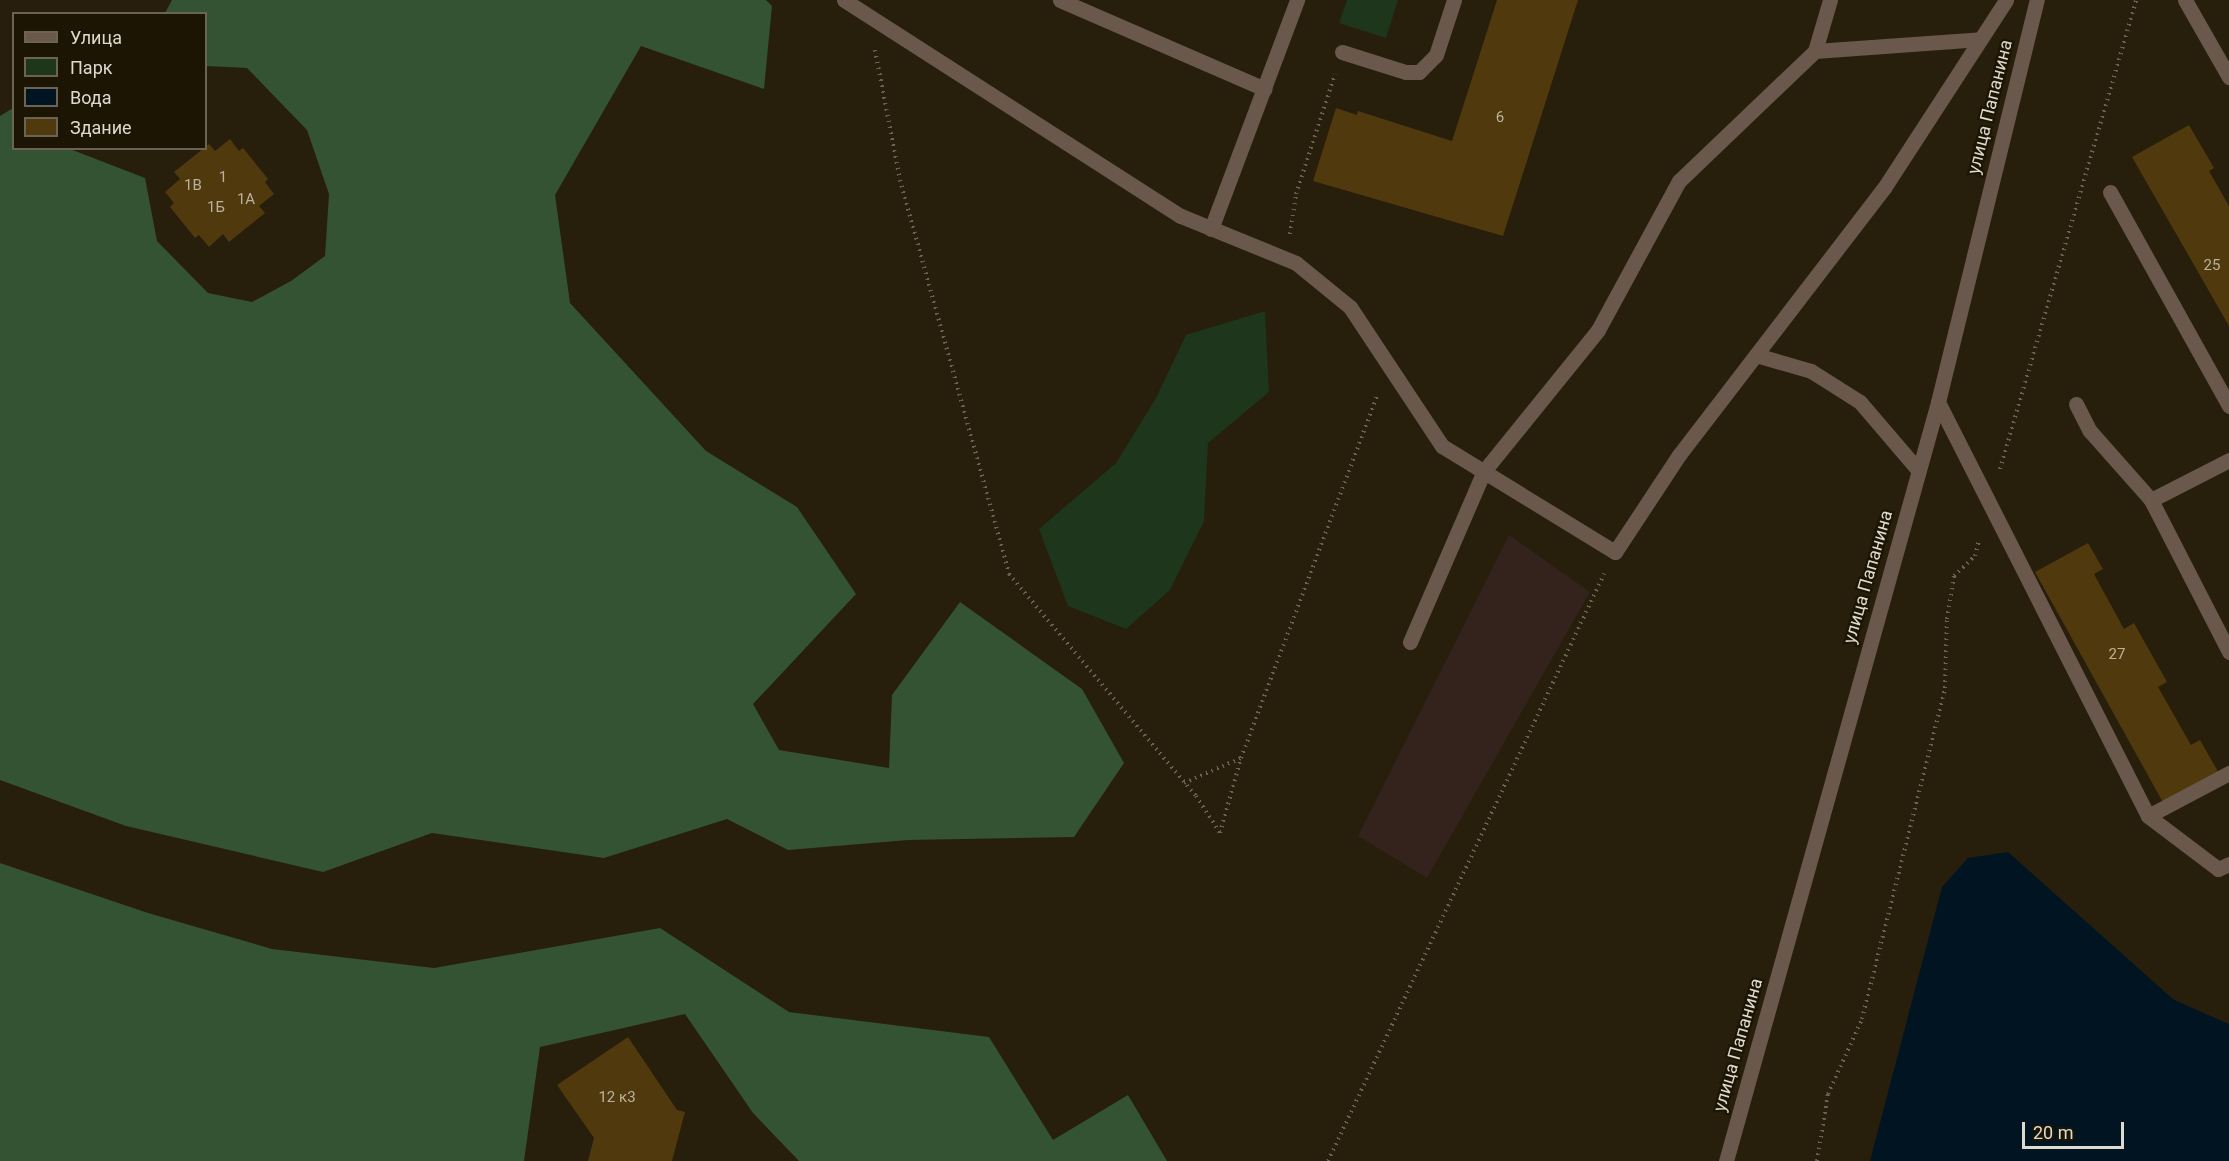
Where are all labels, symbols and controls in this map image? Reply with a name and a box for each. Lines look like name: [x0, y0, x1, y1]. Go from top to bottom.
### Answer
legend: [12, 12, 207, 150]
text: Улица: [70, 27, 122, 48]
street label: улица Папанина: [1963, 38, 2017, 176]
text: Парк: [70, 57, 112, 78]
text: Вода: [70, 87, 112, 108]
house number: 6: [1496, 109, 1504, 127]
text: Здание: [70, 117, 132, 138]
house number: 1: [219, 169, 227, 187]
house number: 1В: [184, 177, 202, 195]
house number: 1А: [237, 191, 255, 209]
house number: 1Б: [207, 199, 225, 217]
house number: 25: [2204, 257, 2220, 275]
street label: улица Папанина: [1839, 508, 1897, 646]
house number: 27: [2109, 646, 2125, 664]
street label: улица Папанина: [1709, 976, 1767, 1114]
house number: 12 к3: [598, 1089, 636, 1107]
scale bar: [2025, 1110, 2127, 1148]
text: 20 m: [2033, 1122, 2073, 1143]

